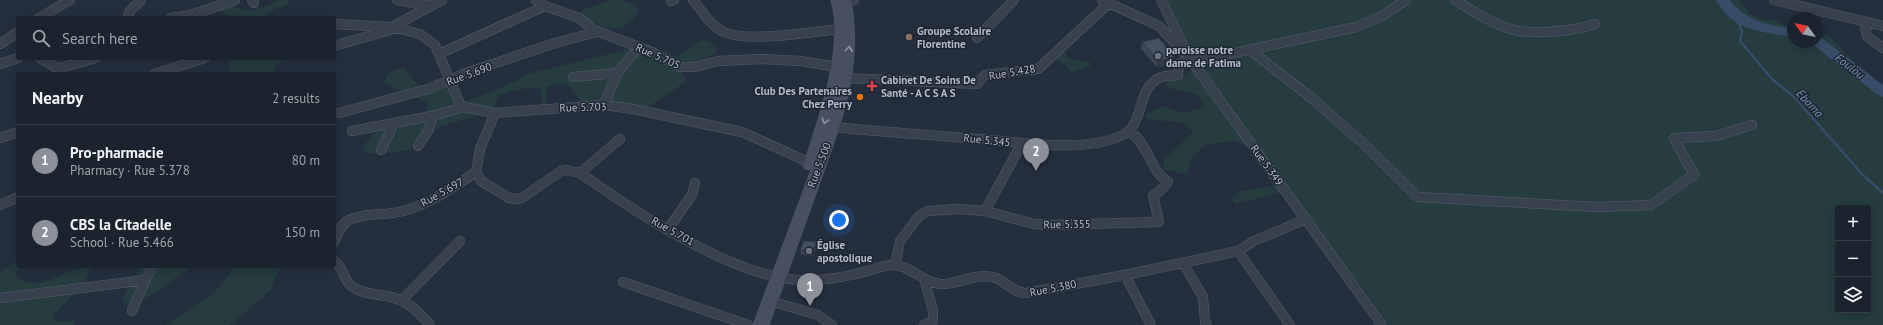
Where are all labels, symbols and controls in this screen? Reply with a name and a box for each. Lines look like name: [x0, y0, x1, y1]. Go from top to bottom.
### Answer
north arrow: [1787, 12, 1823, 48]
search box: [16, 16, 336, 60]
place label: Groupe Scolaire Florentine: [917, 24, 992, 51]
icon: search: [30, 27, 52, 49]
text: Search here: [62, 29, 138, 48]
marker: Groupe Scolaire Florentine: [904, 32, 914, 42]
street label: Rue 5.705: [634, 40, 682, 72]
place label: paroisse notre dame de Fatima: [1166, 43, 1241, 70]
one-way arrow: [844, 46, 853, 52]
water label: Foulou: [1832, 50, 1868, 82]
marker: paroisse notre dame de Fatima: [1153, 51, 1163, 61]
street label: Rue 5.690: [444, 59, 494, 89]
street label: Rue 5.428: [988, 61, 1036, 83]
place label: Cabinet De Soins De Santé - A C S A S: [881, 73, 976, 100]
marker: Cabinet De Soins De Santé - A C S A S: [866, 80, 878, 92]
place label: Club Des Partenaires Chez Perry: [754, 84, 853, 111]
water label: Ebama: [1793, 86, 1827, 120]
text: Nearby: [32, 87, 83, 109]
text: 2 results: [272, 90, 320, 107]
marker: Club Des Partenaires Chez Perry: [855, 92, 865, 102]
street label: Rue 5.703: [559, 99, 607, 115]
one-way arrow: [821, 117, 830, 124]
street label: Rue 5.345: [963, 131, 1011, 149]
pin: 2: [1023, 138, 1049, 171]
street label: Rue 5.500: [804, 140, 834, 190]
street label: Rue 5.349: [1247, 142, 1287, 188]
text: Pro-pharmacie: [70, 143, 164, 162]
text: 1: [41, 152, 49, 169]
text: 80 m: [292, 152, 320, 169]
text: Pharmacy · Rue 5.378: [70, 162, 190, 179]
street label: Rue 5.697: [418, 174, 466, 210]
map controls: [1835, 205, 1871, 313]
button: +: [1835, 205, 1871, 241]
your location: [829, 210, 849, 230]
street label: Rue 5.701: [649, 213, 697, 249]
text: CBS la Citadelle: [70, 215, 172, 234]
street label: Rue 5.355: [1043, 217, 1091, 231]
text: 2: [41, 224, 49, 241]
text: 150 m: [285, 224, 320, 241]
text: School · Rue 5.466: [70, 234, 174, 251]
place label: Église apostolique: [817, 238, 873, 265]
button: −: [1835, 241, 1871, 277]
marker: Église apostolique: [804, 246, 814, 256]
pin: 1: [797, 273, 823, 306]
street label: Rue 5.380: [1028, 277, 1078, 299]
button: layers: [1835, 277, 1871, 313]

